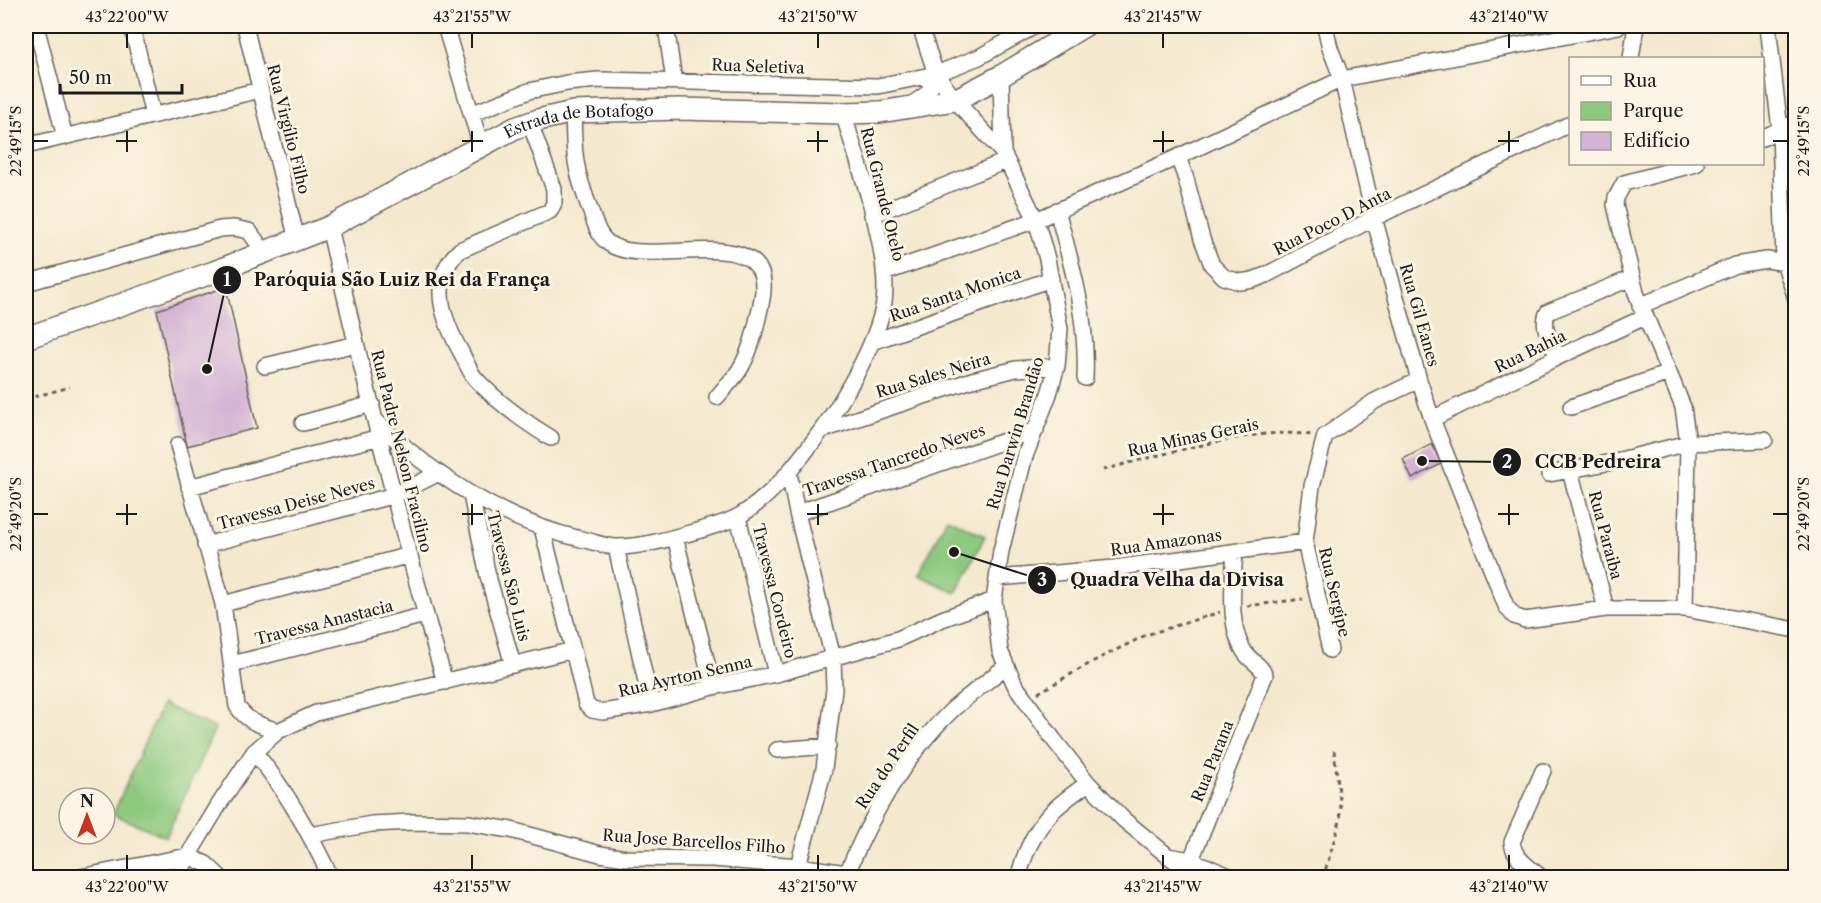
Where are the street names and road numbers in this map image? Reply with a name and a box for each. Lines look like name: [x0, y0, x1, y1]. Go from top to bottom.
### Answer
street label: Rua Seletiva: [711, 54, 806, 78]
street label: Rua Virgílio Filho: [263, 62, 315, 196]
street label: Estrada de Botafogo: [500, 100, 654, 142]
street label: Rua Grande Otelo: [857, 125, 909, 263]
street label: Rua Poco D Anta: [1270, 183, 1395, 259]
street label: Rua Gil Eanes: [1396, 261, 1444, 369]
street label: Rua Santa Monica: [887, 262, 1024, 326]
street label: Rua Bahia: [1491, 325, 1569, 377]
street label: Rua Padre Nelson Fracilino: [367, 348, 437, 555]
street label: Rua Sales Neira: [873, 348, 993, 402]
street label: Rua Darwin Brandão: [982, 354, 1048, 512]
street label: Rua Minas Gerais: [1126, 413, 1260, 461]
street label: Travessa Tancredo Neves: [800, 419, 988, 501]
street label: Travessa Deise Neves: [215, 472, 377, 534]
street label: Rua Paraiba: [1585, 488, 1628, 582]
street label: Travessa Sāo Luis: [483, 509, 535, 643]
street label: Travessa Cordeiro: [749, 522, 801, 661]
street label: Rua Amazonas: [1109, 524, 1223, 560]
street label: Rua Sergipe: [1315, 545, 1355, 639]
street label: Travessa Anastacia: [253, 595, 396, 649]
street label: Rua Ayrton Senna: [616, 651, 754, 701]
street label: Rua Parana: [1187, 717, 1238, 805]
street label: Rua do Perfil: [851, 719, 923, 812]
street label: Rua Jose Barcellos Filho: [602, 825, 786, 857]

